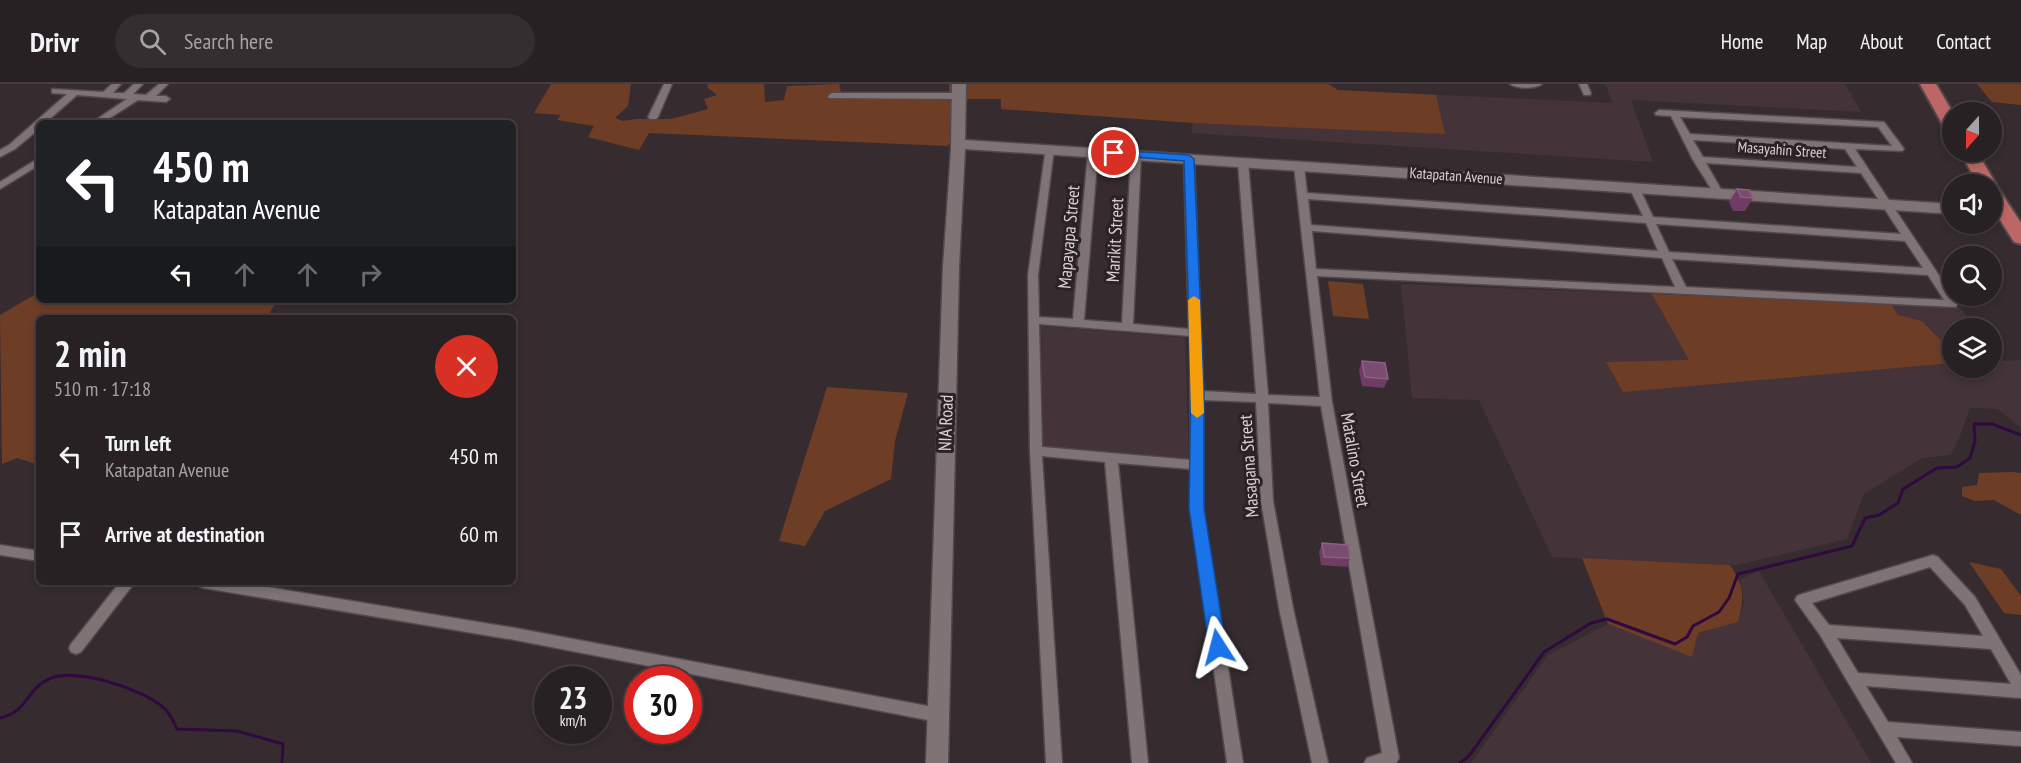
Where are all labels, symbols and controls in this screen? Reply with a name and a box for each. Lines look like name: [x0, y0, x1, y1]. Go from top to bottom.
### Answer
search box: [115, 14, 535, 68]
text: Drivr: [30, 23, 79, 60]
icon: search: [136, 25, 169, 58]
text: Search here: [184, 27, 273, 55]
text: Home: [1721, 28, 1763, 55]
text: Map: [1796, 28, 1827, 55]
text: About: [1860, 28, 1903, 55]
text: Contact: [1936, 28, 1991, 55]
north arrow: [1942, 102, 2002, 162]
map controls: [1942, 102, 2002, 378]
pin: [1088, 127, 1139, 178]
icon: arrive: [1097, 136, 1130, 169]
street label: Masayahin Street: [1737, 137, 1827, 162]
text: 450 m: [153, 139, 250, 194]
icon: left: [54, 144, 132, 222]
street label: Katapatan Avenue: [1409, 163, 1503, 188]
button: sound: [1942, 174, 2002, 234]
street label: Mapayapa Street: [1053, 184, 1084, 290]
text: Katapatan Avenue: [153, 192, 321, 226]
street label: Marikit Street: [1101, 197, 1128, 283]
button: search: [1942, 246, 2002, 306]
icon: left: [165, 258, 198, 291]
icon: ahead: [228, 258, 261, 291]
icon: ahead: [291, 258, 324, 291]
icon: right: [354, 258, 387, 291]
button: layers: [1942, 318, 2002, 378]
text: 2 min: [54, 330, 127, 377]
button: close: [435, 335, 498, 398]
text: 510 m · 17:18: [54, 376, 151, 402]
street label: NIA Road: [933, 394, 958, 452]
street label: Matalino Street: [1336, 411, 1375, 509]
street label: Masagana Street: [1233, 414, 1264, 518]
text: Turn left: [105, 429, 171, 457]
icon: left: [54, 440, 87, 473]
text: 450 m: [449, 442, 498, 470]
text: Katapatan Avenue: [105, 457, 229, 483]
icon: arrive: [54, 518, 87, 551]
text: Arrive at destination: [105, 520, 265, 548]
text: 60 m: [459, 520, 498, 548]
position arrow: [1186, 615, 1250, 679]
speed limit sign: 30: [624, 666, 702, 744]
text: 23: [559, 678, 587, 717]
text: km/h: [560, 711, 586, 730]

